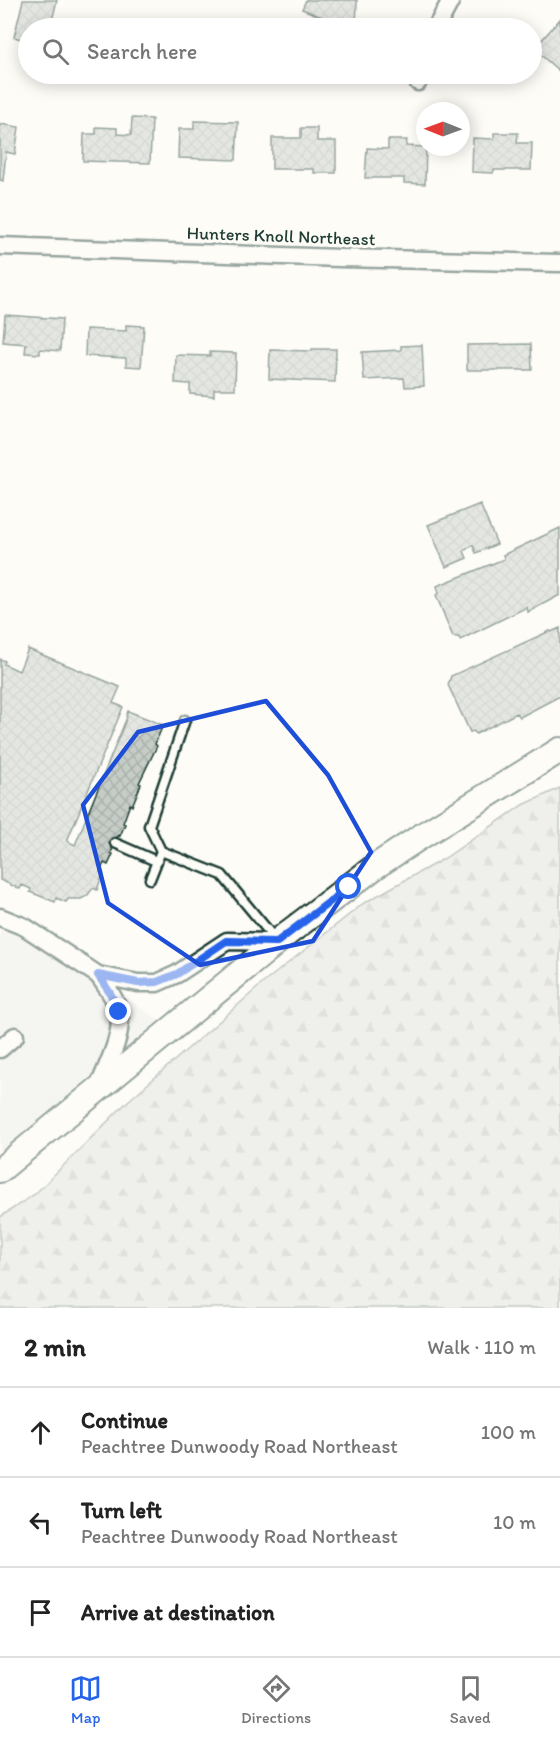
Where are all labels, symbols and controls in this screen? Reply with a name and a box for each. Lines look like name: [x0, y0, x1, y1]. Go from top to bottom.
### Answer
search box: [18, 18, 542, 84]
icon: search: [39, 35, 72, 68]
text: Search here: [87, 38, 197, 65]
north arrow: [416, 102, 470, 156]
street label: Hunters Knoll Northeast: [186, 222, 376, 250]
route start: [335, 873, 361, 899]
route end: [105, 998, 131, 1024]
text: 2 min: [24, 1331, 86, 1363]
text: Walk · 110 m: [427, 1335, 536, 1359]
text: Continue: [81, 1407, 168, 1434]
icon: ahead: [24, 1416, 57, 1449]
text: 100 m: [481, 1420, 536, 1444]
text: Peachtree Dunwoody Road Northeast: [81, 1434, 398, 1458]
text: Turn left: [81, 1497, 162, 1524]
icon: left: [24, 1506, 57, 1539]
text: 10 m: [493, 1510, 536, 1534]
text: Peachtree Dunwoody Road Northeast: [81, 1524, 398, 1548]
icon: arrive: [24, 1596, 57, 1629]
text: Arrive at destination: [81, 1599, 275, 1626]
tab: Map: [69, 1672, 102, 1727]
tab: Directions: [241, 1672, 311, 1727]
tab: Saved: [450, 1672, 491, 1727]

